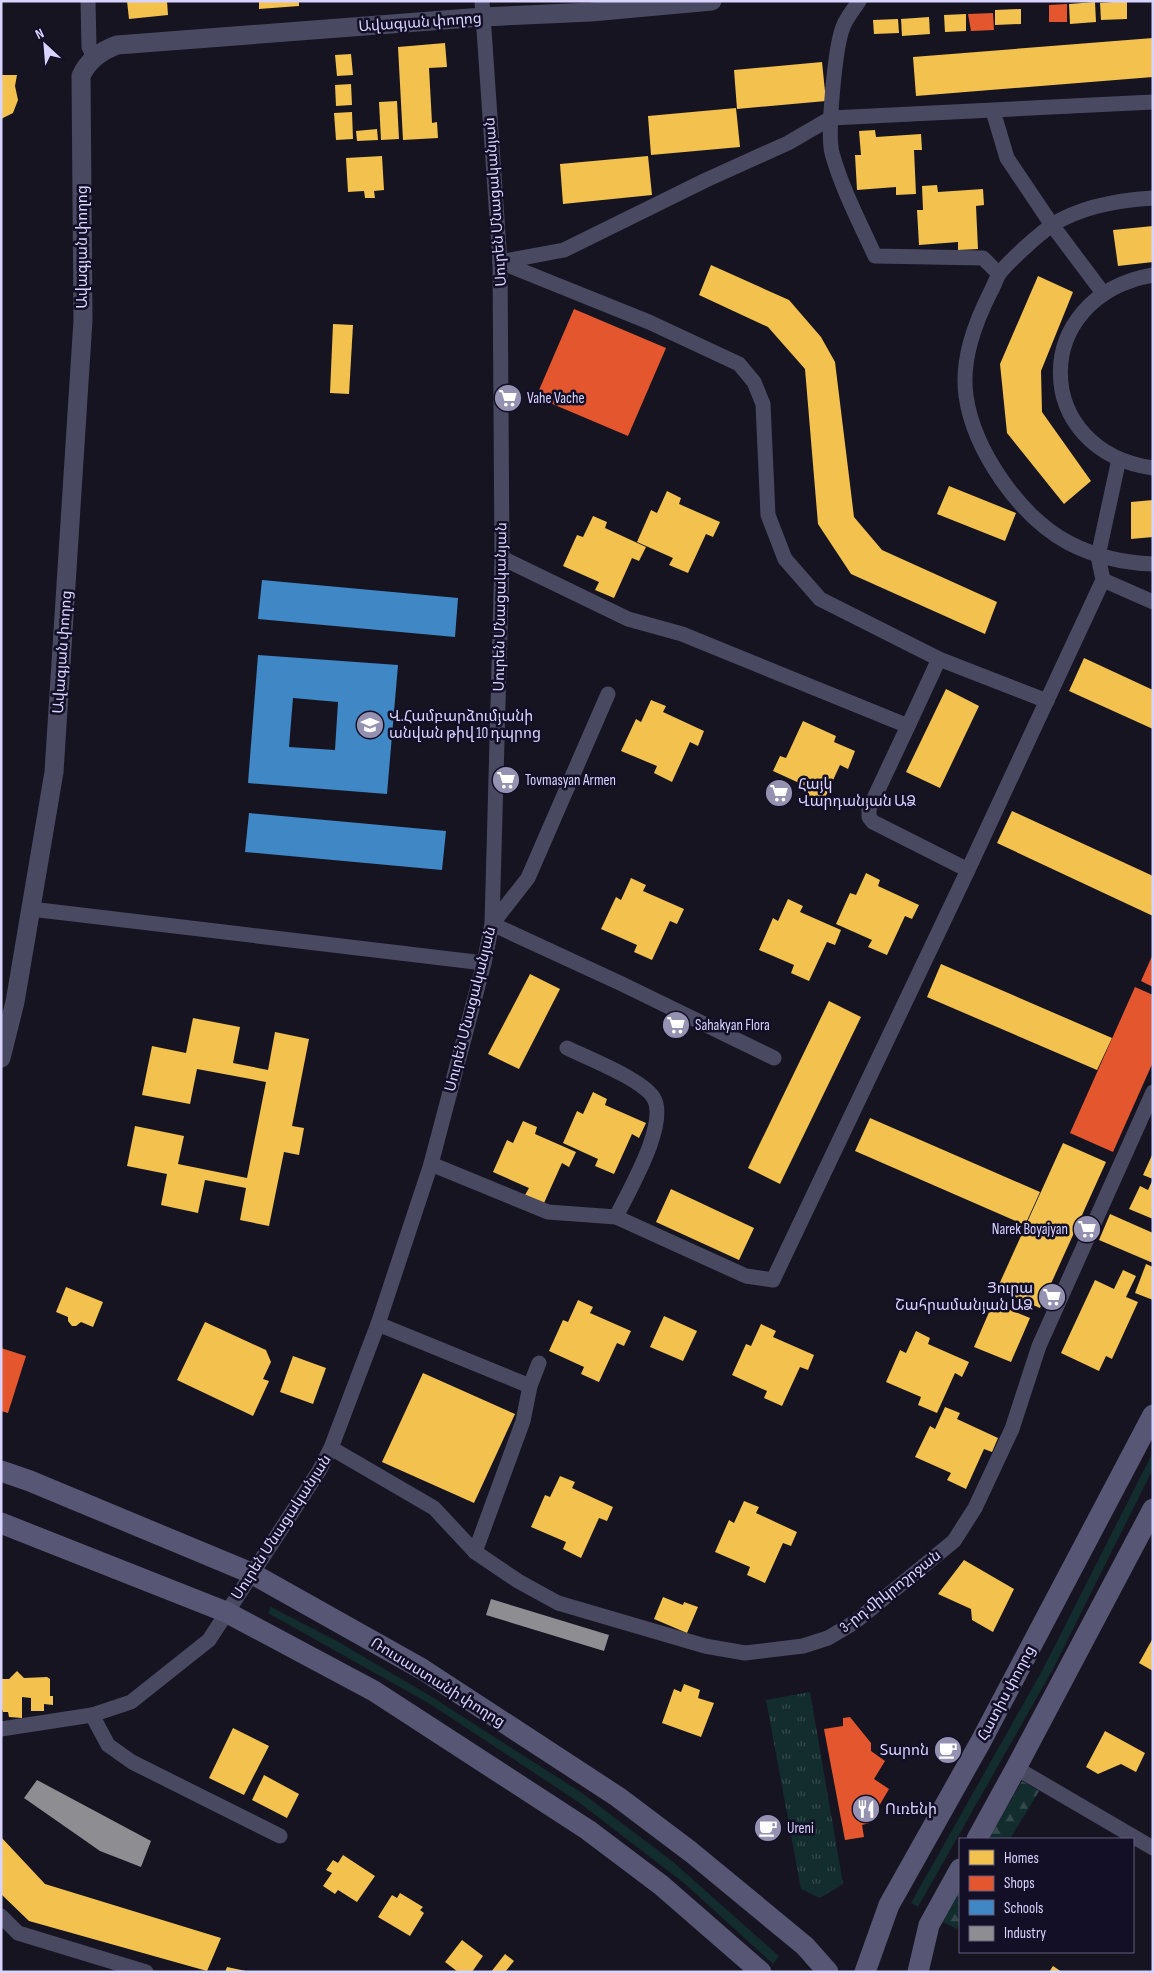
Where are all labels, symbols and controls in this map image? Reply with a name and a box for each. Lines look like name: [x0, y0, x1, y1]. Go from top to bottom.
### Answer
street label: Ավագյան փողոց: [358, 9, 482, 36]
north arrow: [20, 20, 70, 70]
text: N: [32, 24, 47, 43]
street label: Սուրեն Մնացականյան: [480, 117, 511, 287]
street label: Ավագյան փողոց: [73, 185, 92, 309]
supermarket icon: Vahe Vache: [493, 383, 523, 413]
place label: Vahe Vache: [527, 389, 584, 408]
street label: Սուրեն Մնացականյան: [490, 522, 511, 692]
street label: Ավագյան փողոց: [49, 590, 76, 714]
place label: Վ.Համբարձումյանի անվան թիվ 10 դպրոց: [389, 707, 541, 743]
school or university icon: Վ.Համբարձումյանի անվան թիվ 10 դպրոց: [355, 710, 385, 740]
supermarket icon: Tovmasyan Armen: [491, 765, 521, 795]
place label: Tovmasyan Armen: [525, 771, 616, 790]
place label: Հայկ Վարդանյան ԱՁ: [798, 775, 917, 811]
supermarket icon: Հայկ Վարդանյան ԱՁ: [764, 778, 794, 808]
street label: Սուրեն Մնացականյան: [441, 925, 500, 1094]
supermarket icon: Sahakyan Flora: [661, 1010, 691, 1040]
place label: Sahakyan Flora: [695, 1016, 770, 1035]
supermarket icon: Narek Boyajyan: [1072, 1214, 1102, 1244]
place label: Narek Boyajyan: [992, 1220, 1068, 1239]
place label: Յուրա Շահրամանյան ԱՁ: [895, 1279, 1033, 1315]
supermarket icon: Յուրա Շահրամանյան ԱՁ: [1037, 1282, 1067, 1312]
street label: Սուրեն Մնացականյան: [227, 1451, 336, 1604]
street label: 3-րդ միկրոշրջան: [836, 1546, 945, 1637]
street label: Ռուսաստանի փողոց: [367, 1633, 508, 1732]
street label: Հատիս փողոց: [973, 1642, 1040, 1744]
cafe icon: Տարոն: [933, 1735, 963, 1765]
place label: Տարոն: [880, 1741, 929, 1760]
restaurant icon: Ուռենի: [851, 1794, 881, 1824]
place label: Ուռենի: [885, 1800, 937, 1819]
cafe icon: Ureni: [753, 1813, 783, 1843]
place label: Ureni: [787, 1819, 814, 1838]
legend: [959, 1838, 1134, 1953]
text: Homes: [1004, 1849, 1039, 1868]
text: Shops: [1004, 1874, 1035, 1893]
text: Schools: [1004, 1899, 1043, 1918]
text: Industry: [1004, 1924, 1046, 1943]

